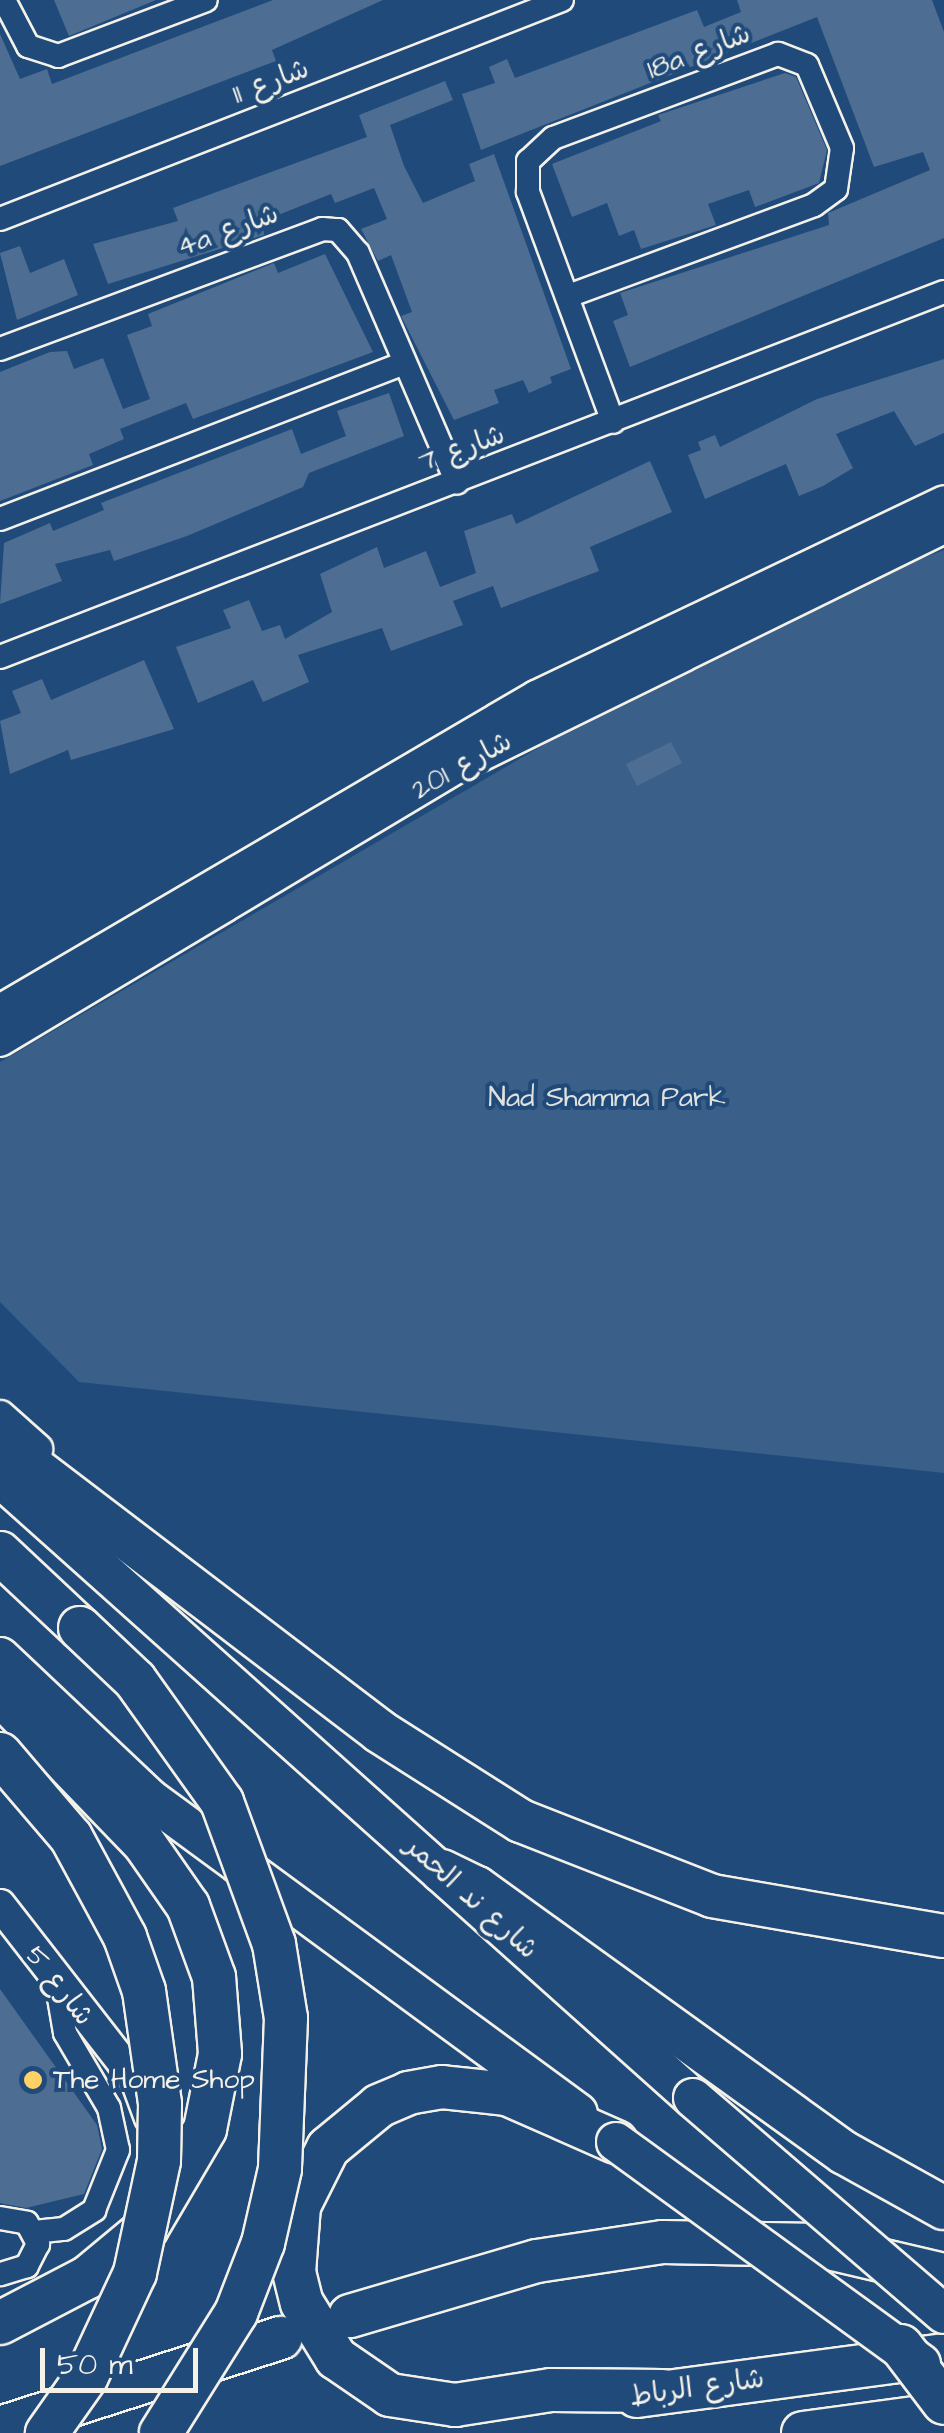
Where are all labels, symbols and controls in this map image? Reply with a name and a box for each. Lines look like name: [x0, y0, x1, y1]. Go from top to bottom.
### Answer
street label: 18a شارع: [643, 17, 755, 87]
street label: شارع 11: [228, 52, 314, 112]
street label: 4a شارع: [173, 197, 283, 265]
street label: شارع 7: [414, 418, 510, 480]
street label: شارع 201: [406, 725, 518, 807]
park label: Nad Shamma Park: [488, 1081, 726, 1115]
street label: شارع ند الحمر: [398, 1830, 544, 1966]
street label: شارع 5: [18, 1940, 100, 2032]
place label: The Home Shop: [53, 2063, 255, 2097]
marker: The Home Shop: [22, 2069, 44, 2091]
scale bar: [45, 2328, 202, 2390]
text: 50 m: [57, 2344, 133, 2386]
street label: شارع الرباط: [628, 2362, 766, 2414]

